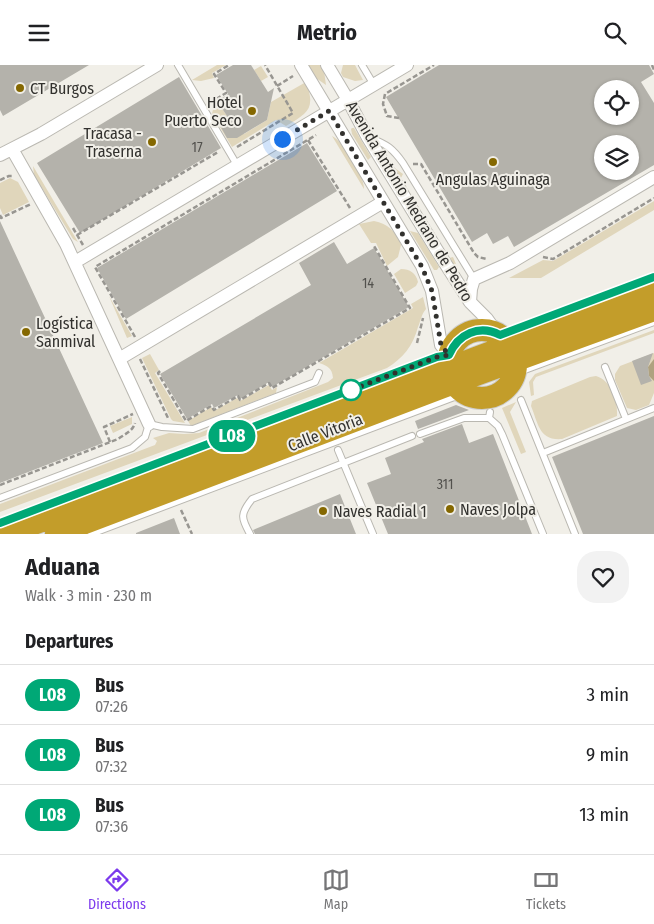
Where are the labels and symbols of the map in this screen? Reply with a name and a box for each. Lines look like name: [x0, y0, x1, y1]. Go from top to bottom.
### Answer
place label: CT Burgos: [30, 79, 94, 98]
marker: CT Burgos: [14, 82, 26, 94]
place label: Hotel Puerto Seco: [164, 93, 242, 130]
street label: Avenida Antonio Medrano de Pedro: [342, 98, 477, 305]
marker: Hotel Puerto Seco: [246, 105, 258, 117]
place label: Tracasa - Traserna: [84, 124, 142, 161]
your location: [270, 127, 295, 152]
marker: Tracasa - Traserna: [146, 136, 158, 148]
house number: 17: [191, 139, 203, 156]
marker: Angulas Aguinaga: [487, 156, 499, 168]
place label: Angulas Aguinaga: [436, 170, 550, 189]
house number: 14: [362, 275, 374, 292]
place label: Logística Sanmival: [36, 314, 95, 351]
marker: Logística Sanmival: [20, 326, 32, 338]
unlabelled marker: [340, 379, 362, 401]
street label: Calle Vitoria: [285, 409, 365, 455]
line badge: L08: [203, 420, 261, 452]
house number: 311: [437, 476, 453, 493]
place label: Naves Jolpa: [460, 500, 536, 519]
place label: Naves Radial 1: [333, 502, 427, 521]
marker: Naves Jolpa: [444, 503, 456, 515]
marker: Naves Radial 1: [317, 505, 329, 517]

